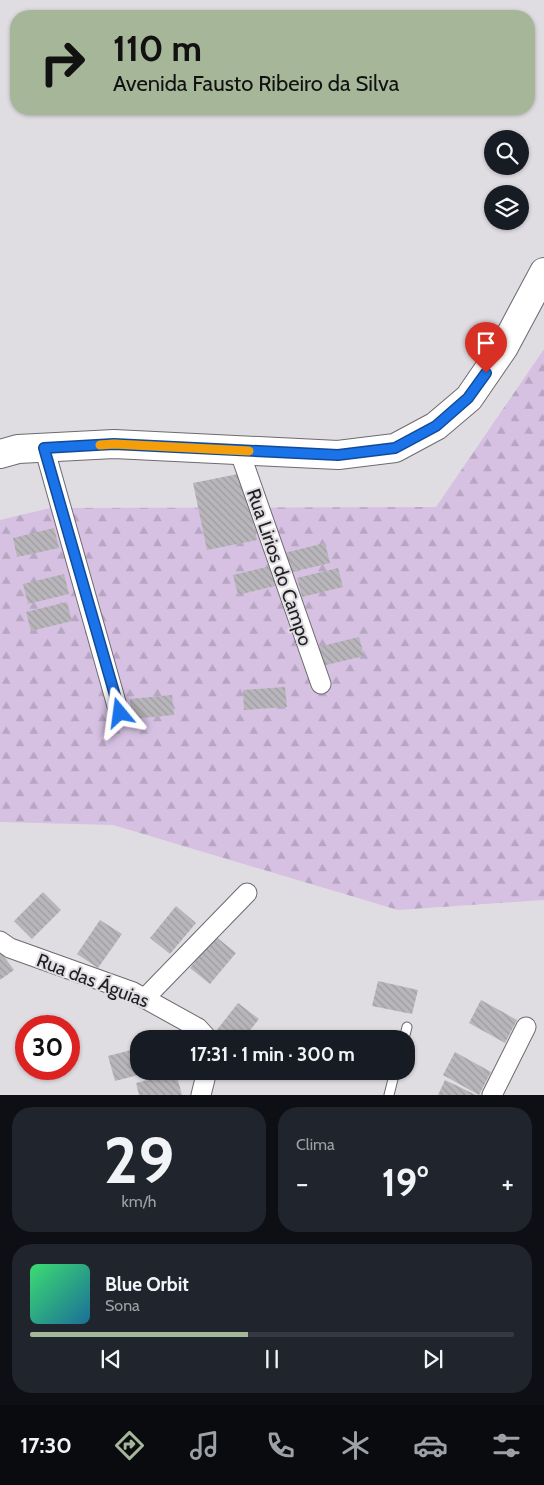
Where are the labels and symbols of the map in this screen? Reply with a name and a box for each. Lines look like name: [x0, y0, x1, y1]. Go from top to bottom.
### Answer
pin: [465, 322, 507, 373]
street label: Rua Lirios do Campo: [242, 486, 317, 649]
position arrow: [93, 686, 145, 738]
street label: Rua das Águias: [33, 948, 153, 1012]
speed limit sign: 30: [15, 1015, 80, 1080]

